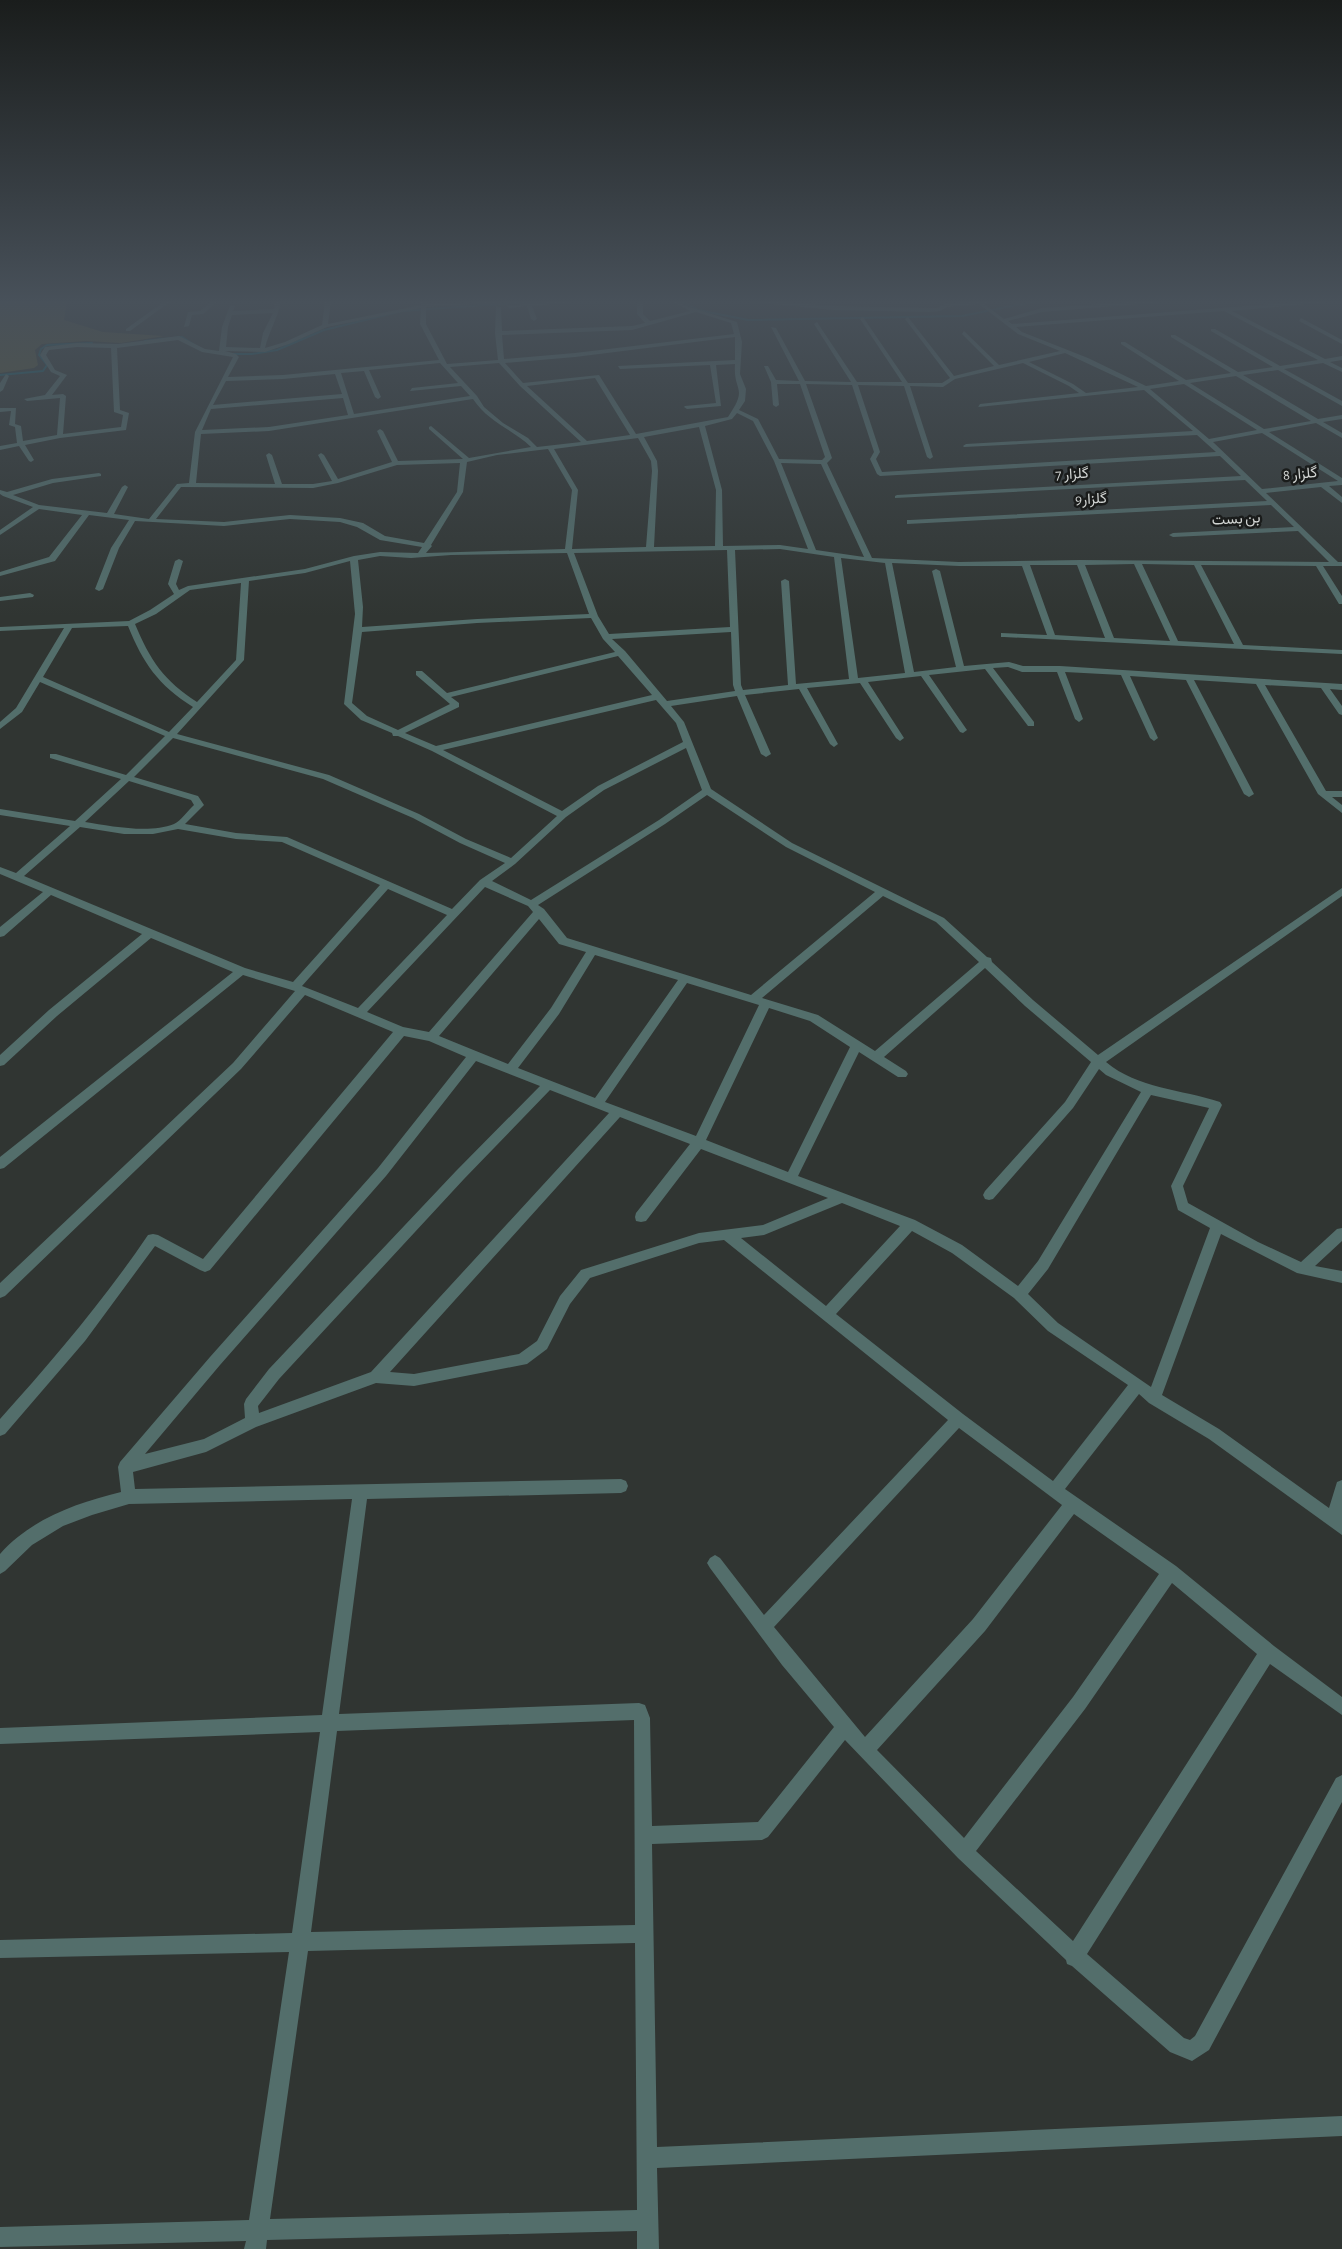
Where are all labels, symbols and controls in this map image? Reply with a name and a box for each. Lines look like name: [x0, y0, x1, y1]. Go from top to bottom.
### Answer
street label: گلزار 8: [1282, 465, 1318, 484]
street label: گلزار 7: [1055, 466, 1090, 483]
street label: گلزار9: [1075, 491, 1108, 508]
street label: بن بست: [1211, 510, 1261, 530]

